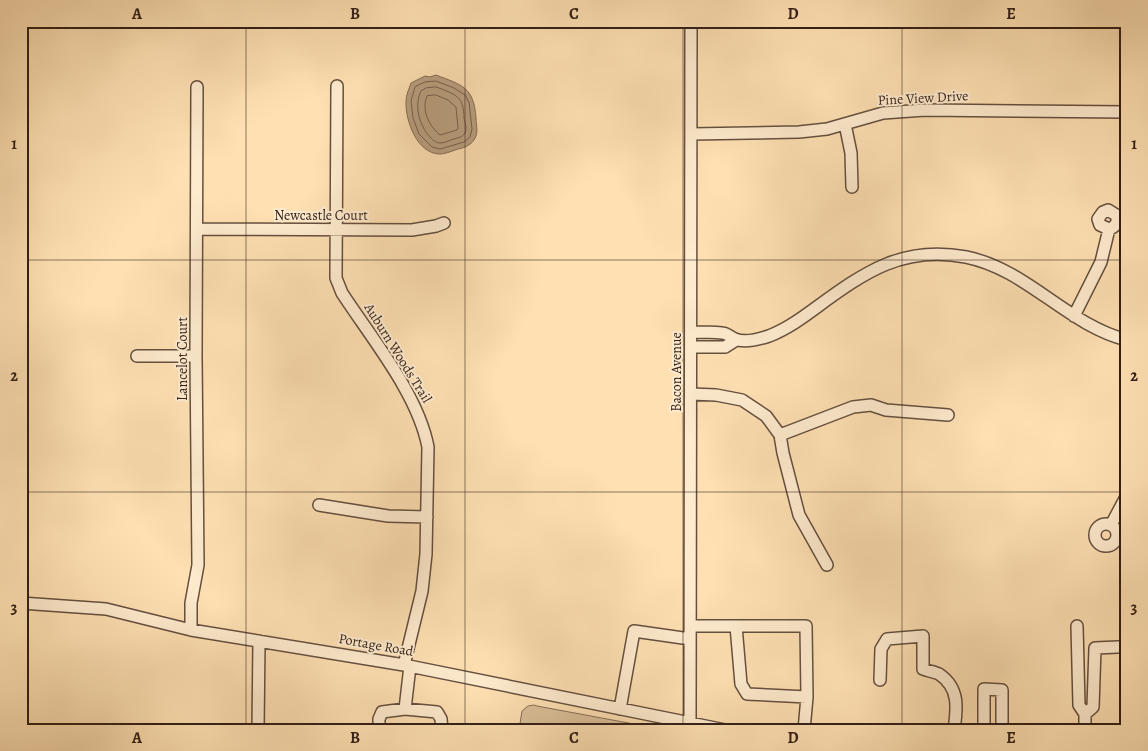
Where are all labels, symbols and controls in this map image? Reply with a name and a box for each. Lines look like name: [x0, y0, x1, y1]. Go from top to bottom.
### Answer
text: A: [131, 3, 143, 25]
text: B: [350, 3, 360, 25]
text: C: [569, 3, 579, 25]
text: D: [787, 3, 799, 25]
text: E: [1006, 3, 1016, 25]
street label: Pine View Drive: [877, 86, 969, 110]
text: 1: [11, 133, 17, 155]
text: 1: [1131, 133, 1137, 155]
street label: Newcastle Court: [274, 206, 368, 225]
street label: Auburn Woods Trail: [359, 299, 437, 407]
street label: Lancelot Court: [173, 317, 192, 401]
street label: Bacon Avenue: [667, 332, 686, 412]
text: 2: [10, 365, 18, 387]
text: 2: [1130, 365, 1138, 387]
text: 3: [11, 597, 18, 619]
text: 3: [1131, 597, 1138, 619]
street label: Portage Road: [337, 629, 415, 661]
text: A: [131, 727, 143, 749]
text: B: [350, 727, 360, 749]
text: C: [569, 727, 579, 749]
text: D: [787, 727, 799, 749]
text: E: [1006, 727, 1016, 749]

